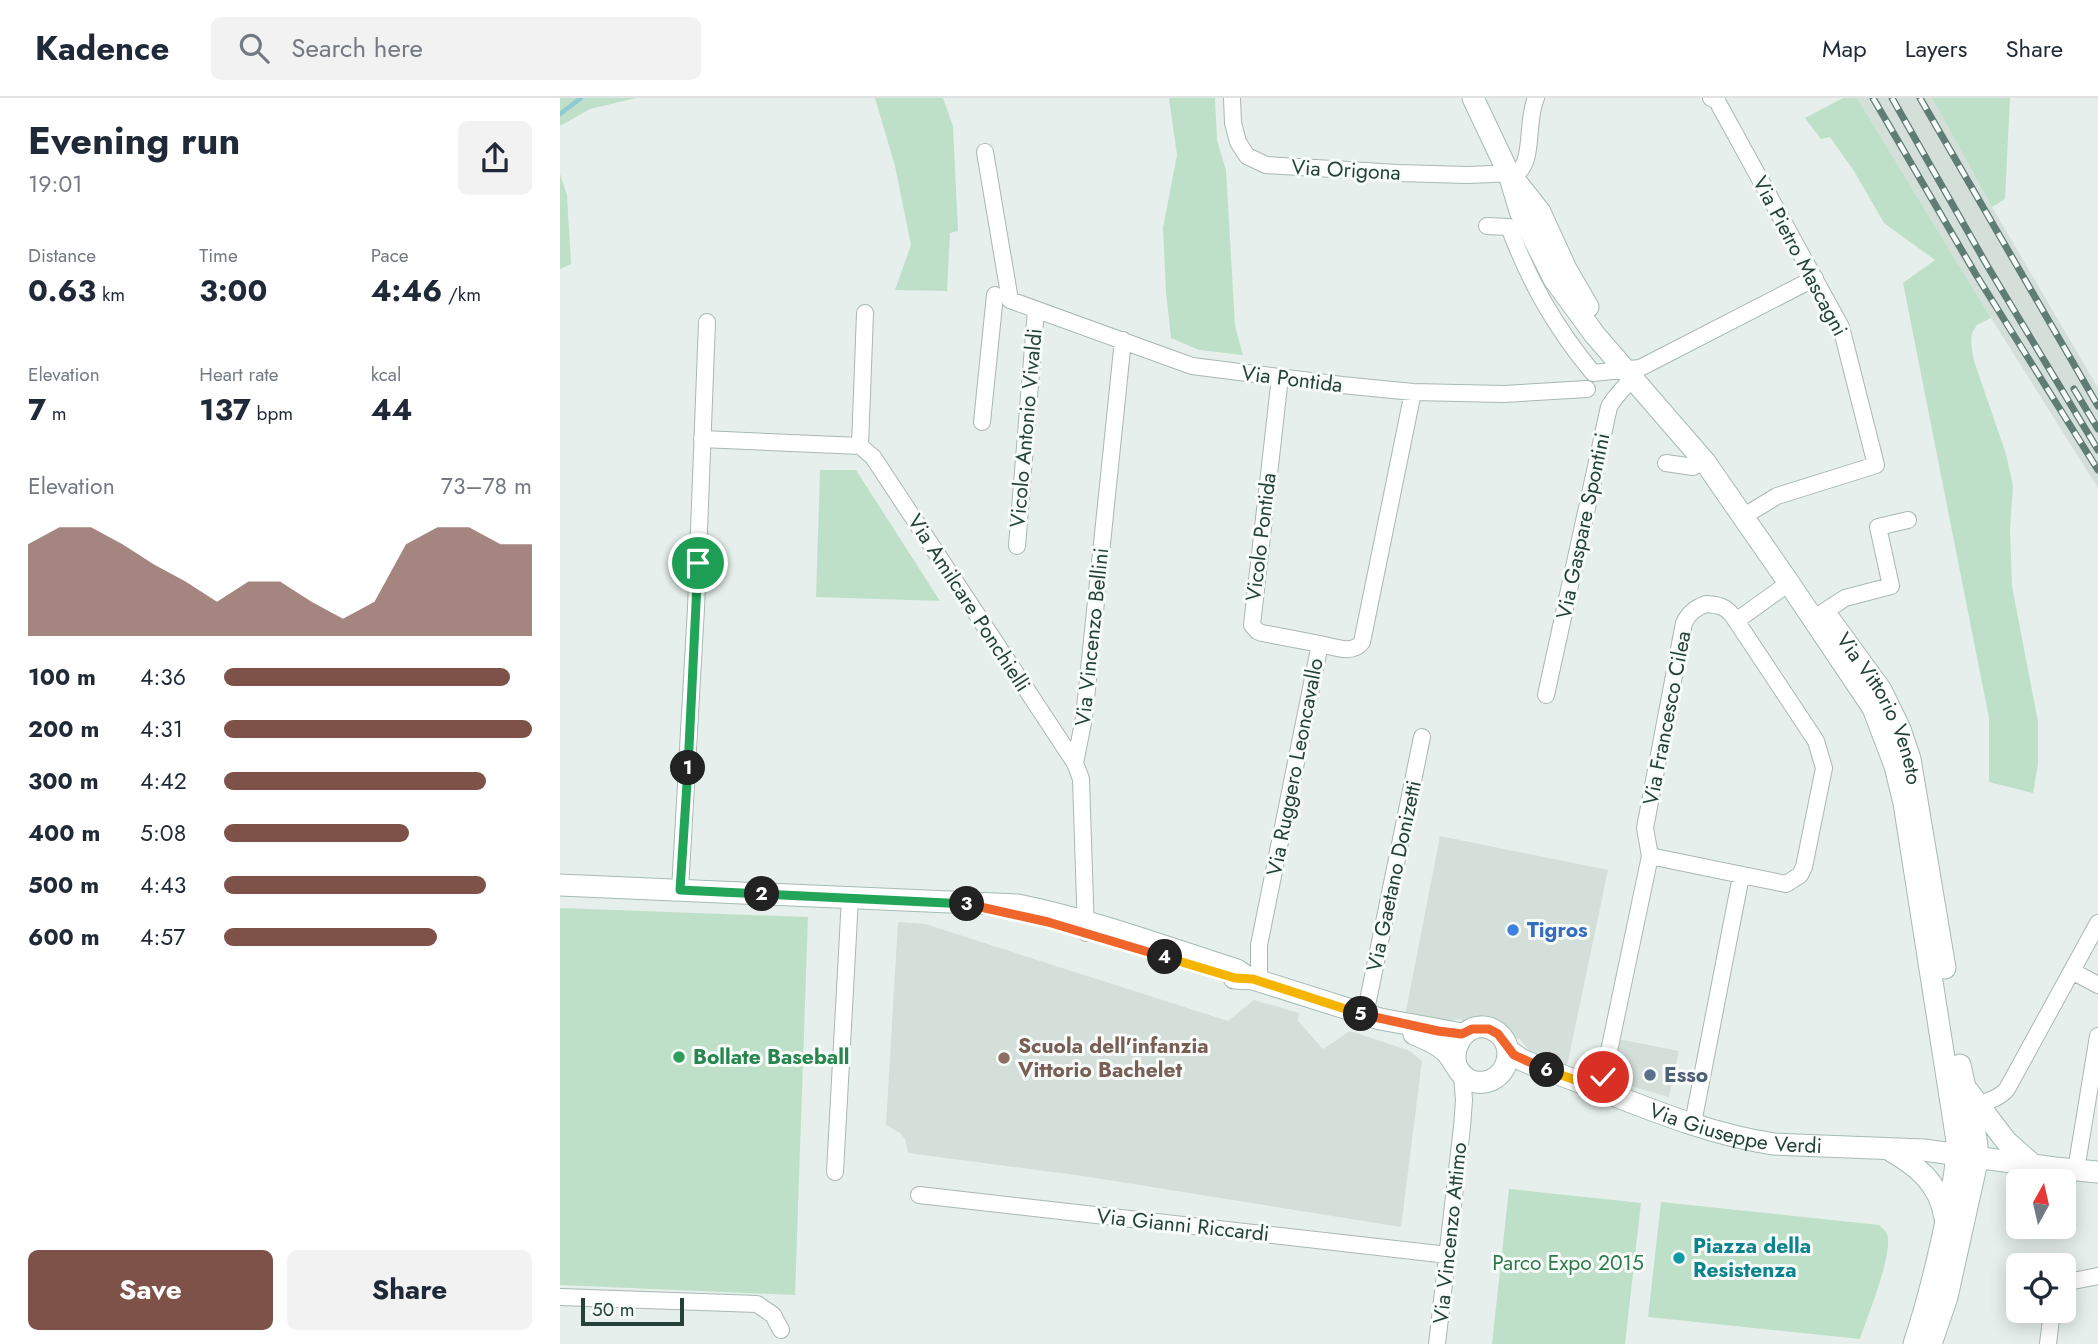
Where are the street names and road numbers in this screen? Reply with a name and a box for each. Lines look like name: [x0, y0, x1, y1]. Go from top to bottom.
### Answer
street label: Via Origona: [1291, 152, 1401, 188]
street label: Via Pietro Mascagni: [1745, 171, 1855, 341]
street label: Vicolo Antonio Vivaldi: [1002, 327, 1050, 529]
street label: Via Pontida: [1240, 358, 1344, 400]
street label: Via Gaspare Spontini: [1549, 430, 1617, 622]
street label: Vicolo Pontida: [1238, 471, 1284, 603]
street label: Via Amilcare Ponchielli: [900, 508, 1038, 698]
street label: Via Vincenzo Bellini: [1068, 546, 1116, 728]
street label: Via Vittorio Veneto: [1829, 626, 1929, 787]
street label: Via Francesco Cilea: [1635, 628, 1699, 808]
street label: Via Ruggero Leoncavallo: [1259, 656, 1331, 878]
street label: Via Gaetano Donizetti: [1359, 778, 1429, 974]
street label: Via Giuseppe Verdi: [1645, 1095, 1822, 1161]
street label: Via Vincenzo Attimo: [1426, 1141, 1474, 1325]
street label: Via Gianni Riccardi: [1095, 1201, 1271, 1249]

